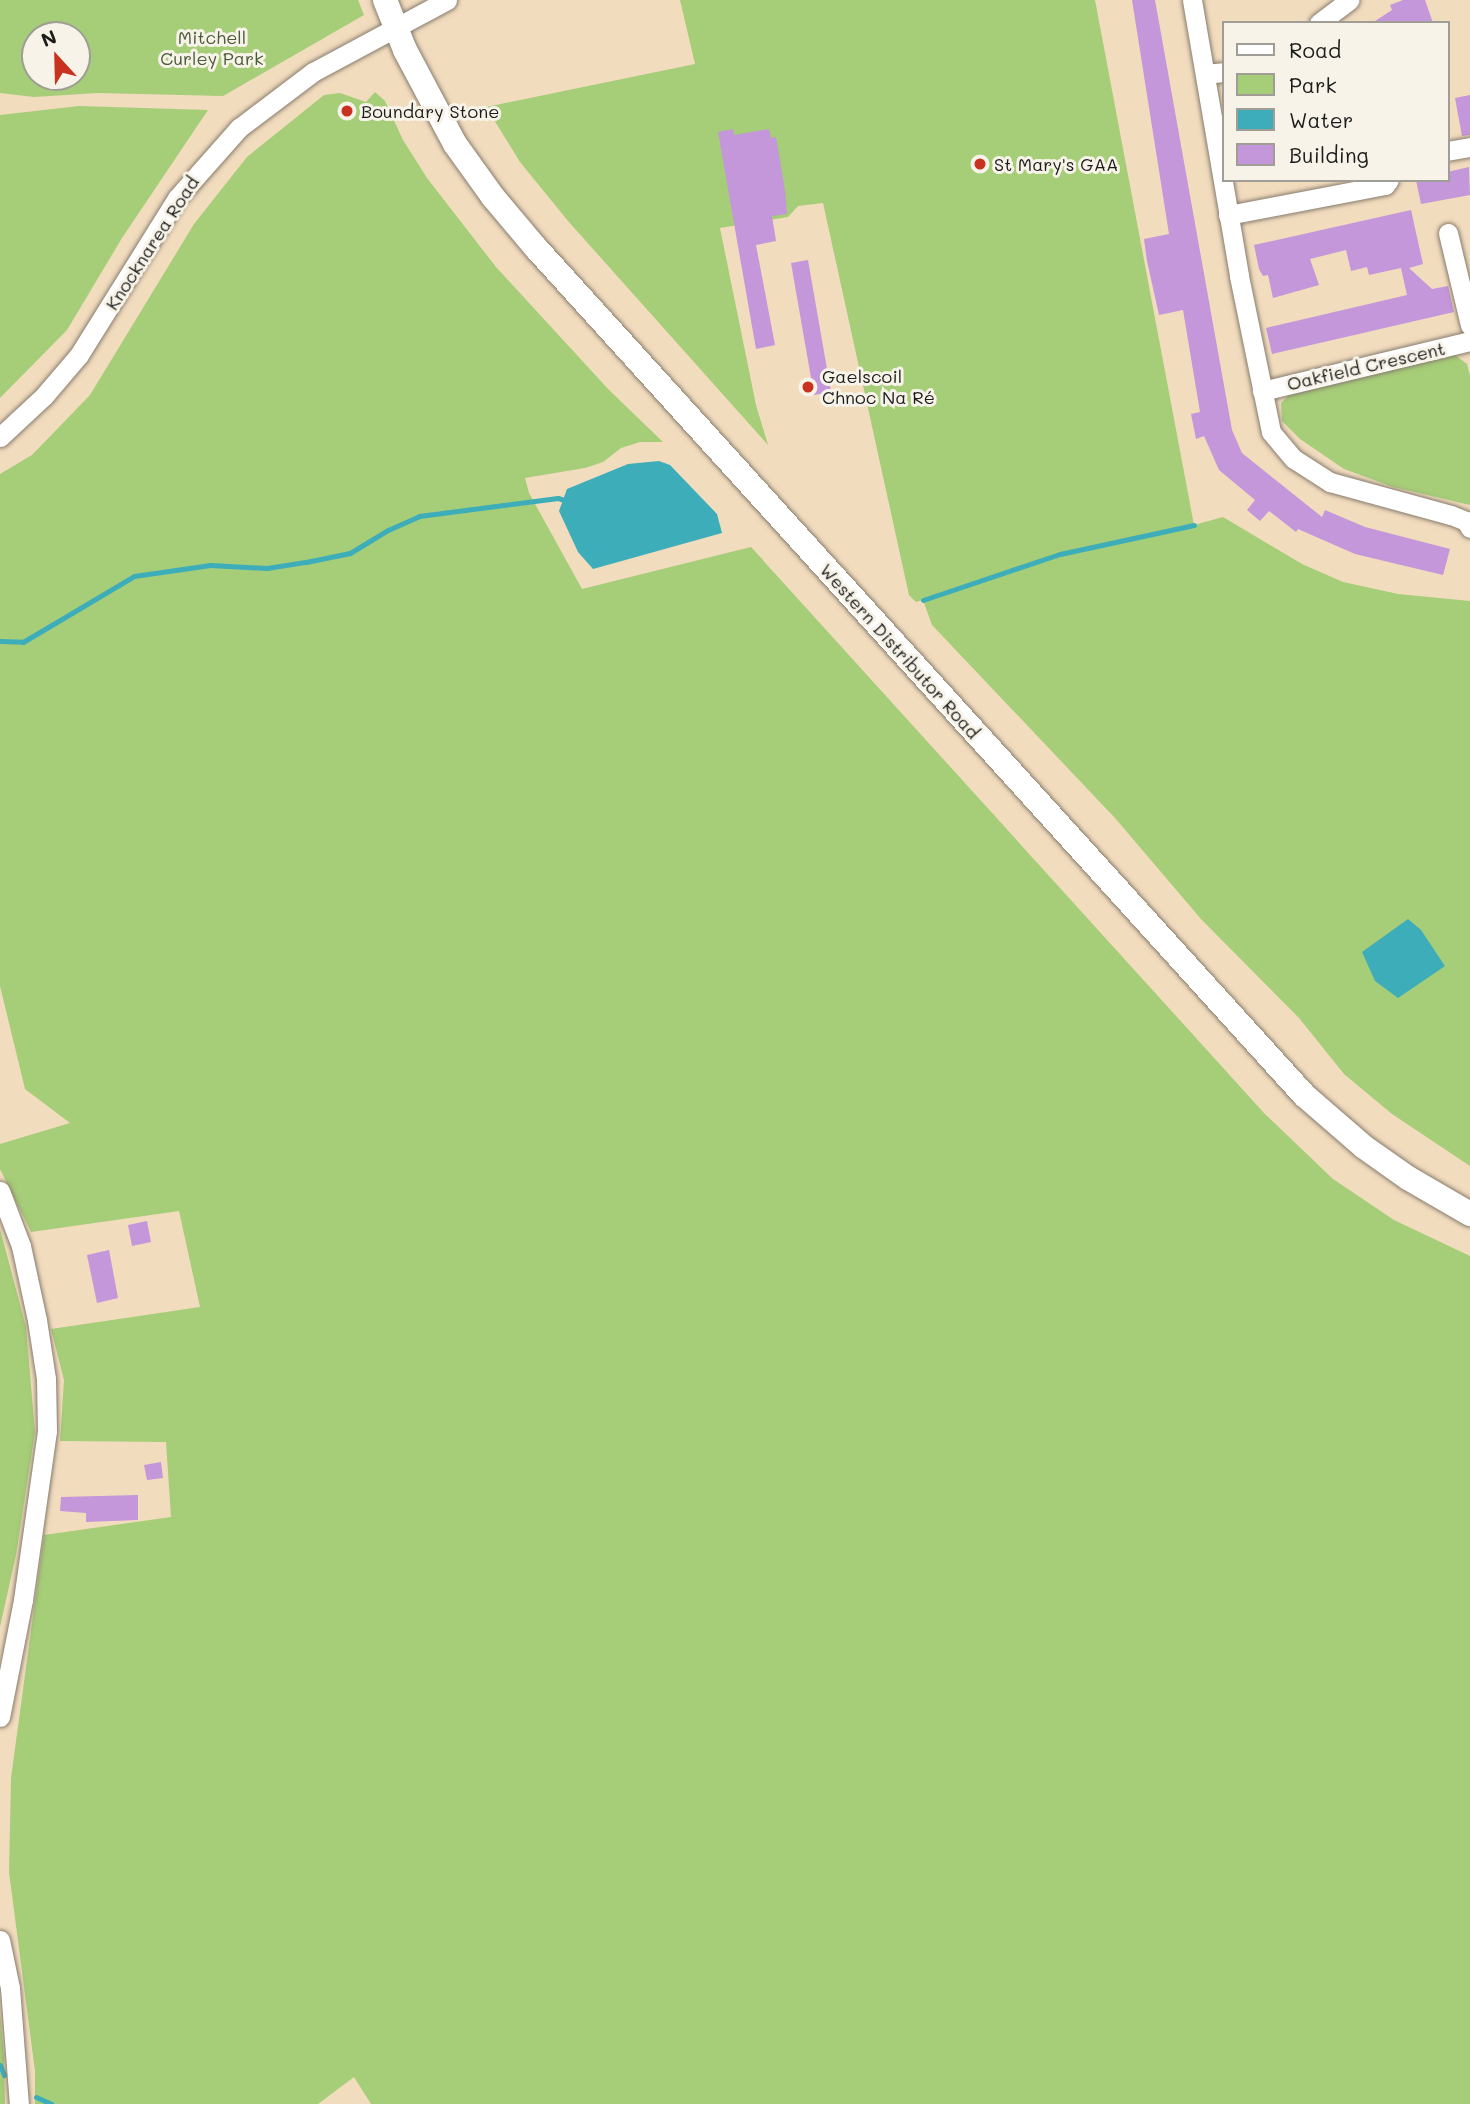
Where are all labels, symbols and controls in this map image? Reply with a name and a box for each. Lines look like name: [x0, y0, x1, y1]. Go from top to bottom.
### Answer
north arrow: [21, 21, 91, 91]
legend: [1222, 21, 1449, 182]
text: N: [37, 24, 60, 52]
park label: Mitchell Curley Park: [160, 27, 264, 70]
text: Road: [1289, 36, 1341, 63]
text: Park: [1289, 71, 1337, 98]
place label: Boundary Stone: [361, 100, 499, 122]
marker: Boundary Stone: [339, 103, 355, 119]
text: Water: [1289, 106, 1353, 133]
text: Building: [1289, 141, 1369, 168]
place label: St Mary's GAA: [994, 153, 1119, 175]
marker: St Mary's GAA: [972, 156, 988, 172]
street label: Knocknarea Road: [101, 172, 203, 314]
street label: Oakfield Crescent: [1285, 337, 1447, 395]
place label: Gaelscoil Chnoc Na Ré: [822, 366, 935, 408]
marker: Gaelscoil Chnoc Na Ré: [800, 379, 816, 395]
street label: Western Distributor Road: [816, 559, 984, 743]

